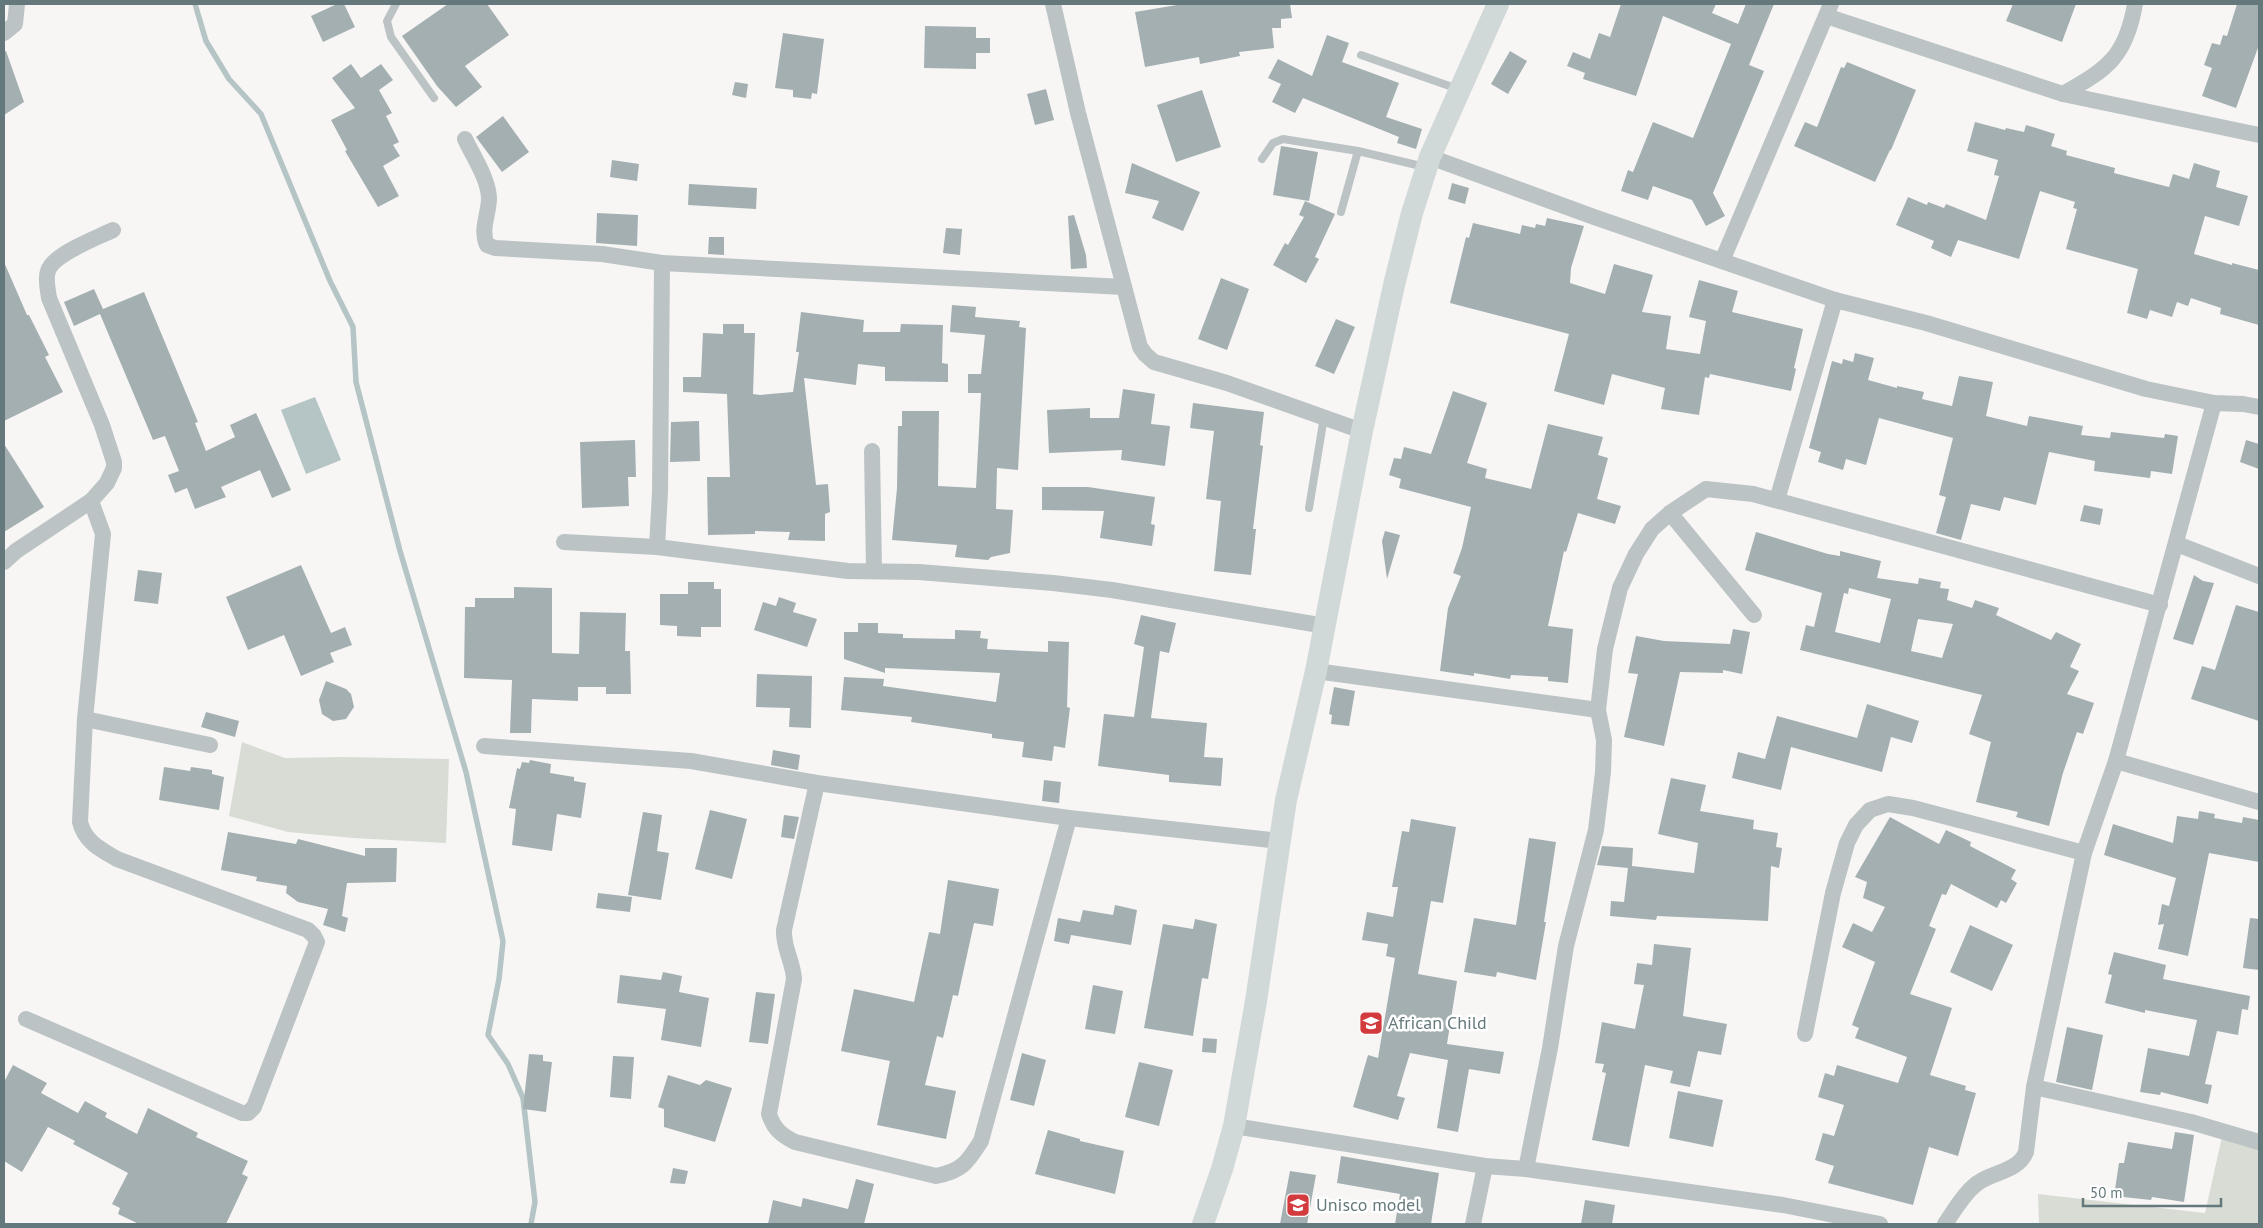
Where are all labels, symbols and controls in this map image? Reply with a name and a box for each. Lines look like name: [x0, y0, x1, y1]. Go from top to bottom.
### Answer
school or university icon: African Child: [1358, 1010, 1384, 1036]
place label: African Child: [1388, 1011, 1487, 1034]
scale bar: [2083, 1176, 2220, 1208]
text: 50 m: [2090, 1183, 2123, 1202]
school or university icon: Unisco model: [1285, 1192, 1311, 1218]
place label: Unisco model: [1316, 1193, 1421, 1216]

